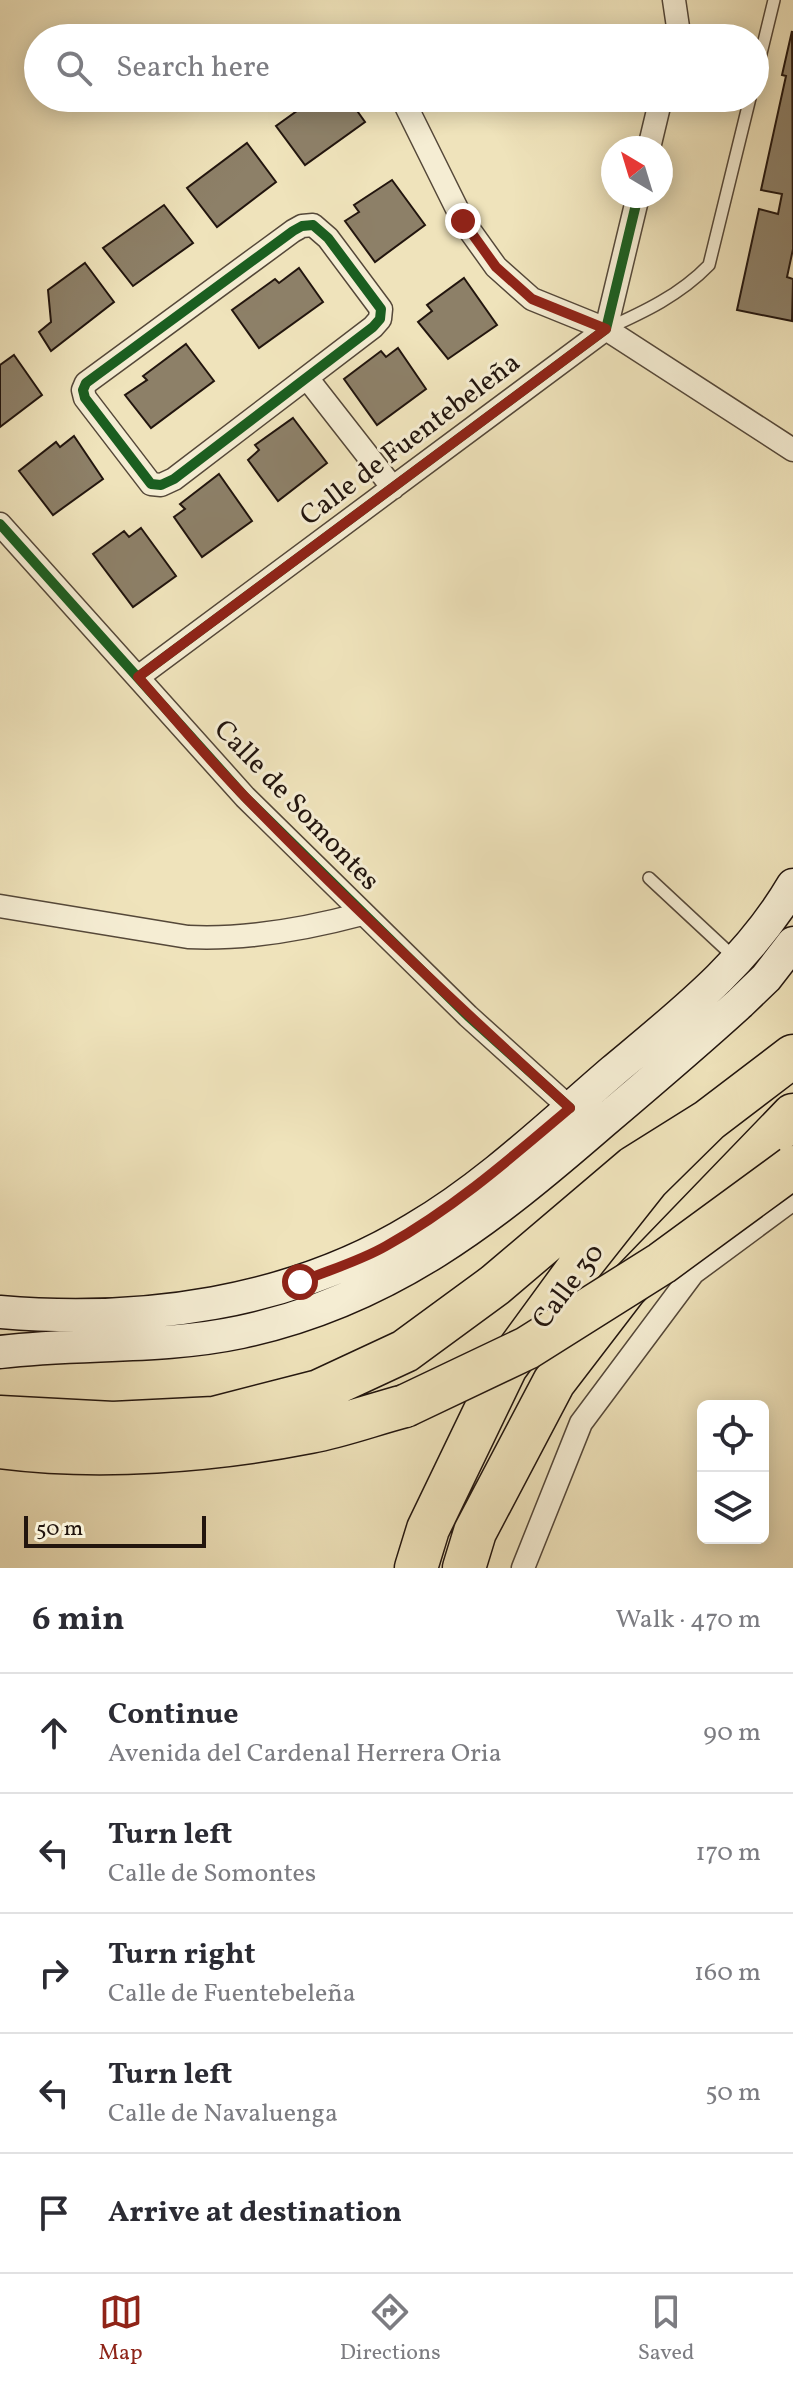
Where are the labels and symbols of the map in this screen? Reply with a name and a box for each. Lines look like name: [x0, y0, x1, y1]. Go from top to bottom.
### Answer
north arrow: [601, 136, 673, 208]
route end: [445, 203, 481, 239]
street label: Calle de Fuentebeleña: [292, 344, 529, 536]
street label: Calle de Somontes: [204, 712, 388, 900]
street label: Calle 30: [524, 1235, 614, 1338]
route start: [282, 1264, 318, 1300]
scale bar: [24, 1512, 206, 1548]

